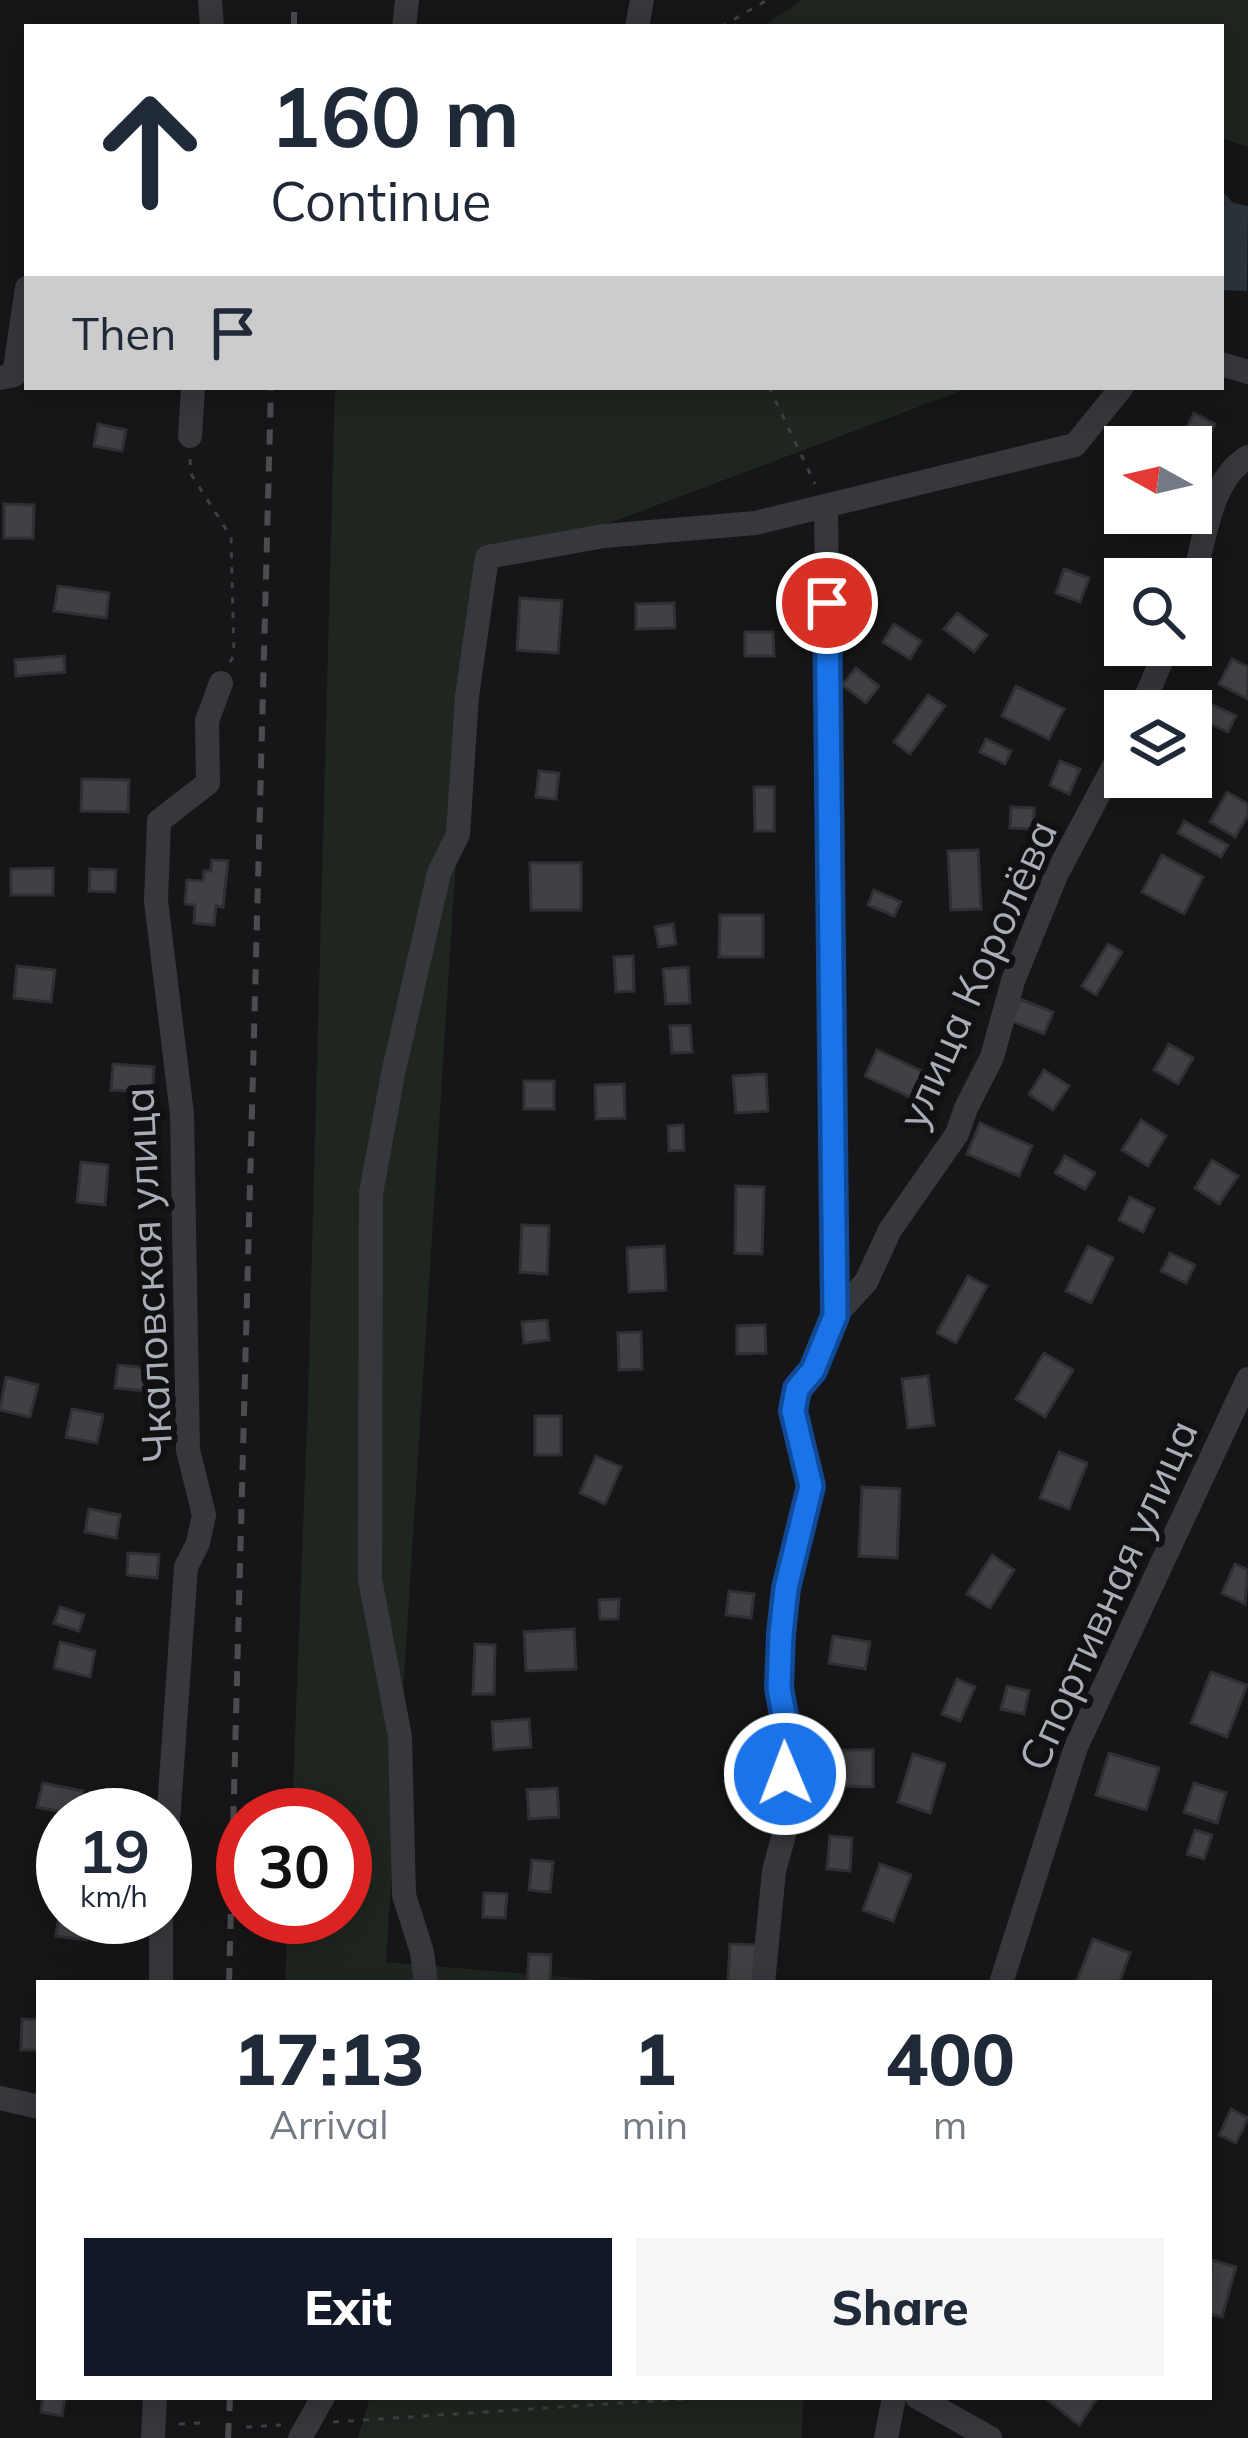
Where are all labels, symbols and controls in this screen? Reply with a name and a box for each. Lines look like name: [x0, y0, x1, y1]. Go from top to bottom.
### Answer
text: 160 m: [270, 63, 520, 168]
icon: ahead: [72, 72, 228, 228]
text: Continue: [270, 167, 491, 235]
icon: arrive: [200, 300, 266, 366]
text: Then: [72, 305, 176, 361]
north arrow: [1104, 426, 1212, 534]
map controls: [1104, 426, 1212, 798]
pin: [776, 552, 878, 654]
button: search: [1104, 558, 1212, 666]
icon: arrive: [794, 570, 860, 636]
button: layers: [1104, 690, 1212, 798]
street label: улица Королёва: [885, 812, 1068, 1136]
street label: Чкаловская улица: [111, 1086, 184, 1464]
street label: Спортивная улица: [1006, 1411, 1209, 1778]
position arrow: [722, 1711, 848, 1837]
speed limit sign: 30: [216, 1788, 372, 1944]
text: 19: [78, 1813, 150, 1888]
text: km/h: [80, 1877, 148, 1915]
text: 17:13: [233, 2013, 425, 2103]
text: 1: [633, 2013, 677, 2103]
text: 400: [885, 2013, 1015, 2103]
text: Arrival: [269, 2100, 389, 2149]
text: min: [622, 2100, 688, 2149]
text: m: [933, 2100, 967, 2149]
button: Exit: [84, 2238, 612, 2376]
button: Share: [636, 2238, 1164, 2376]

